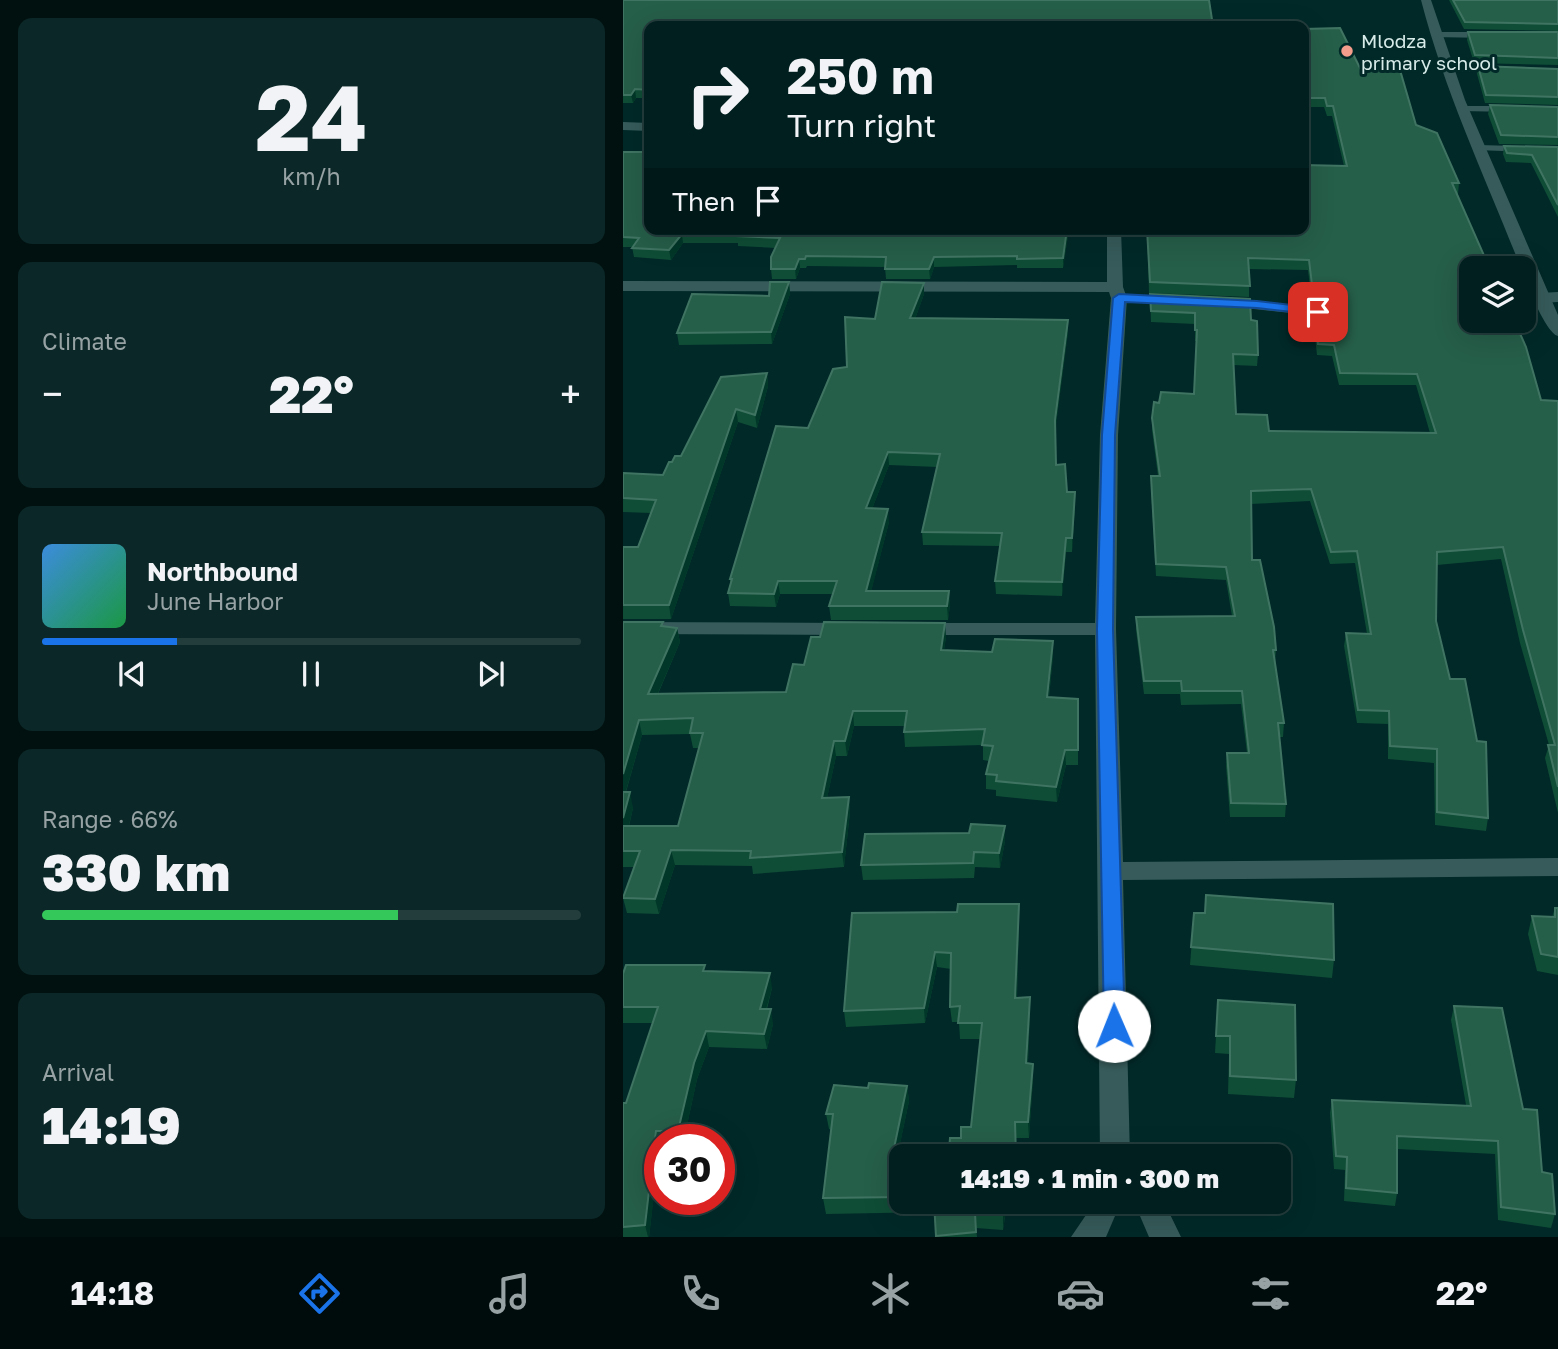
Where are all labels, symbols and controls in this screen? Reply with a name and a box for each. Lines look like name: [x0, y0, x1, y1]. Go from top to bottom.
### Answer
place label: Mlodza primary school: [1361, 29, 1497, 74]
marker: Mlodza primary school: [1339, 43, 1355, 59]
text: 250 m: [787, 46, 934, 105]
icon: right: [672, 49, 763, 140]
text: 24: [255, 62, 368, 171]
text: Turn right: [787, 106, 936, 144]
text: km/h: [282, 162, 341, 190]
icon: arrive: [749, 182, 787, 220]
text: Then: [672, 186, 735, 217]
map controls: [1459, 256, 1536, 333]
button: layers: [1459, 256, 1536, 333]
pin: [1288, 282, 1348, 342]
icon: arrive: [1299, 293, 1337, 331]
text: Climate: [42, 327, 127, 355]
text: 22°: [269, 362, 354, 424]
text: −: [42, 371, 63, 416]
text: +: [560, 371, 581, 416]
text: Northbound: [147, 556, 298, 587]
text: June Harbor: [147, 587, 283, 615]
icon: previous: [113, 655, 151, 693]
icon: pause: [292, 655, 330, 693]
icon: next: [472, 655, 510, 693]
text: Range · 66%: [42, 805, 178, 833]
text: 330 km: [42, 840, 230, 902]
position arrow: [1077, 989, 1151, 1063]
text: Arrival: [42, 1058, 114, 1086]
text: 14:19: [42, 1093, 181, 1155]
speed limit sign: 30: [644, 1124, 735, 1215]
text: 14:19 · 1 min · 300 m: [961, 1163, 1219, 1194]
icon: directions: [295, 1269, 344, 1318]
icon: music: [485, 1269, 534, 1318]
icon: phone: [676, 1269, 725, 1318]
icon: climate: [866, 1269, 915, 1318]
icon: car: [1056, 1269, 1105, 1318]
icon: filters: [1246, 1269, 1295, 1318]
text: 14:18: [71, 1274, 154, 1312]
text: 22°: [1436, 1274, 1487, 1312]

